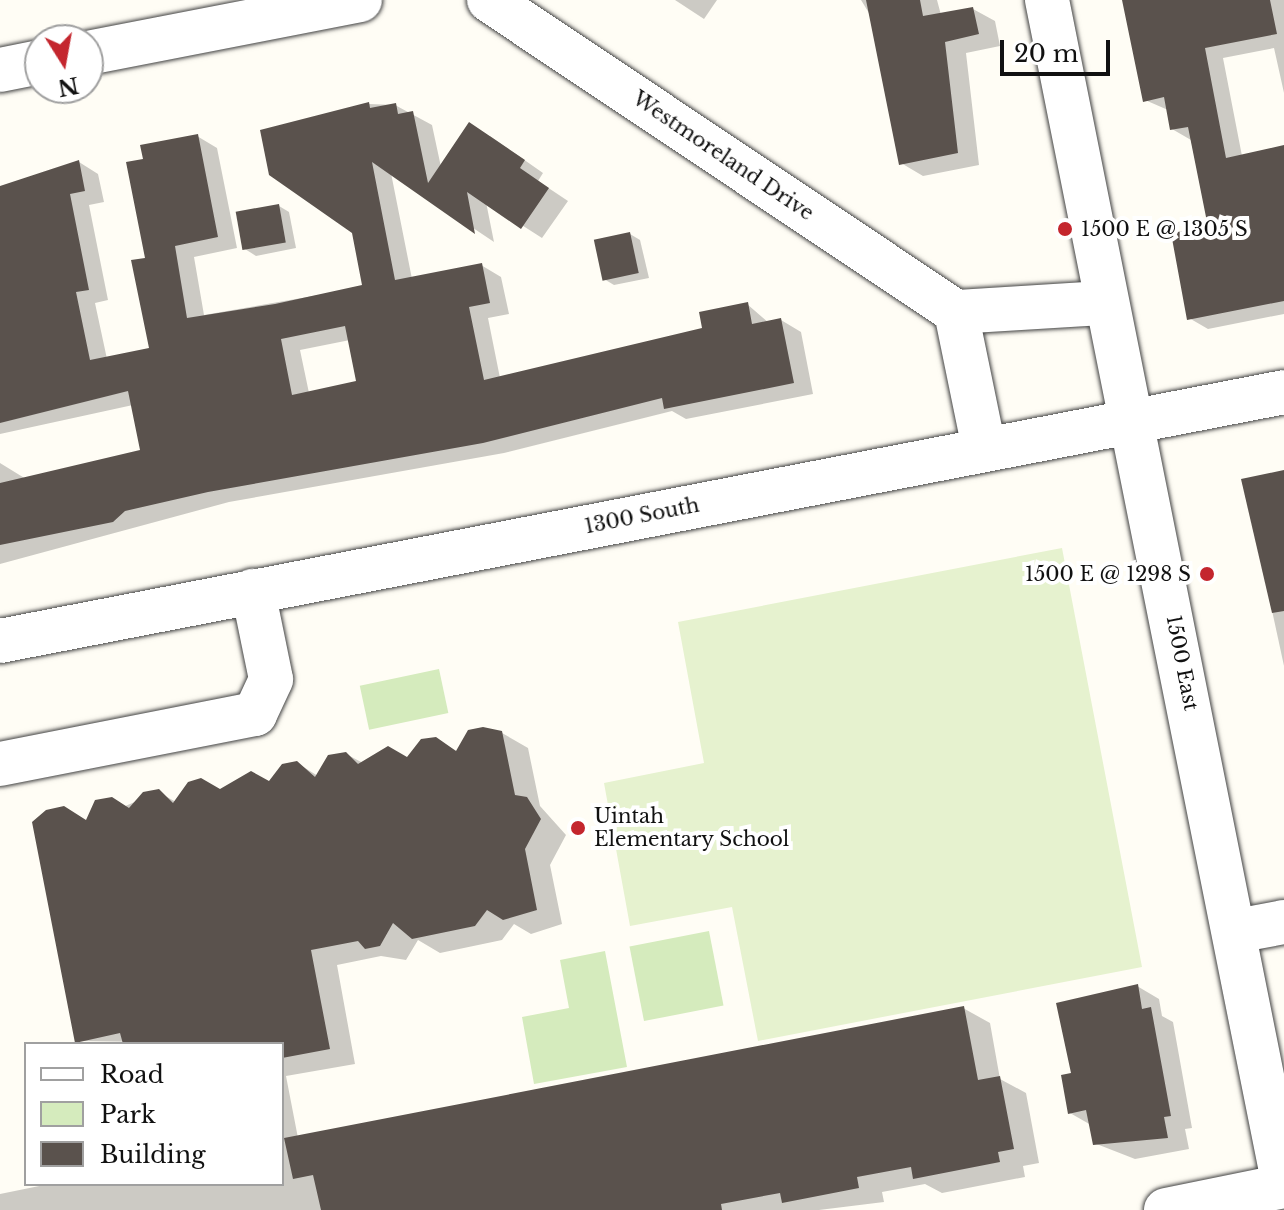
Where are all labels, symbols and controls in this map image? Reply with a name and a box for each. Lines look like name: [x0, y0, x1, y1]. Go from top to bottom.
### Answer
north arrow: [24, 24, 104, 104]
scale bar: [1004, 24, 1114, 74]
text: 20 m: [1014, 39, 1079, 68]
text: N: [56, 71, 81, 101]
street label: Westmoreland Drive: [628, 86, 818, 226]
place label: 1500 E @ 1305 S: [1081, 217, 1248, 241]
marker: 1500 E @ 1305 S: [1056, 220, 1074, 238]
street label: 1300 South: [583, 493, 701, 539]
place label: 1500 E @ 1298 S: [1025, 562, 1191, 586]
marker: 1500 E @ 1298 S: [1198, 565, 1216, 583]
street label: 1500 East: [1161, 613, 1203, 713]
place label: Uintah Elementary School: [594, 804, 790, 851]
marker: Uintah Elementary School: [569, 819, 587, 837]
legend: [24, 1042, 284, 1186]
text: Road: [100, 1060, 164, 1089]
text: Park: [100, 1100, 156, 1129]
text: Building: [100, 1140, 206, 1169]

